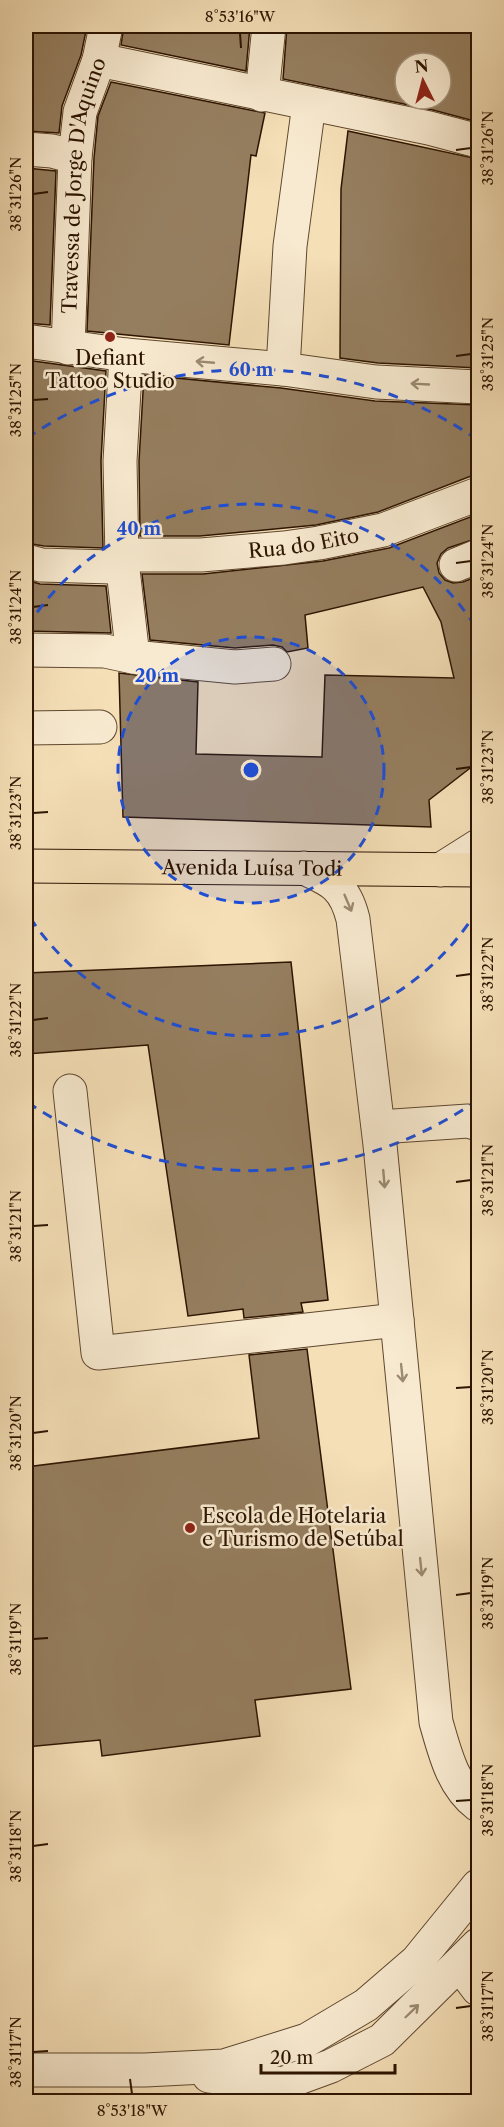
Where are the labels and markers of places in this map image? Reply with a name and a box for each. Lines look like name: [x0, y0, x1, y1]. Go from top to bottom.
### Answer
marker: Defiant Tattoo Studio: [103, 330, 117, 344]
place label: Defiant Tattoo Studio: [45, 346, 175, 393]
centre of rings: [241, 760, 261, 780]
place label: Escola de Hotelaria e Turismo de Setúbal: [202, 1504, 404, 1551]
marker: Escola de Hotelaria e Turismo de Setúbal: [183, 1521, 197, 1535]

